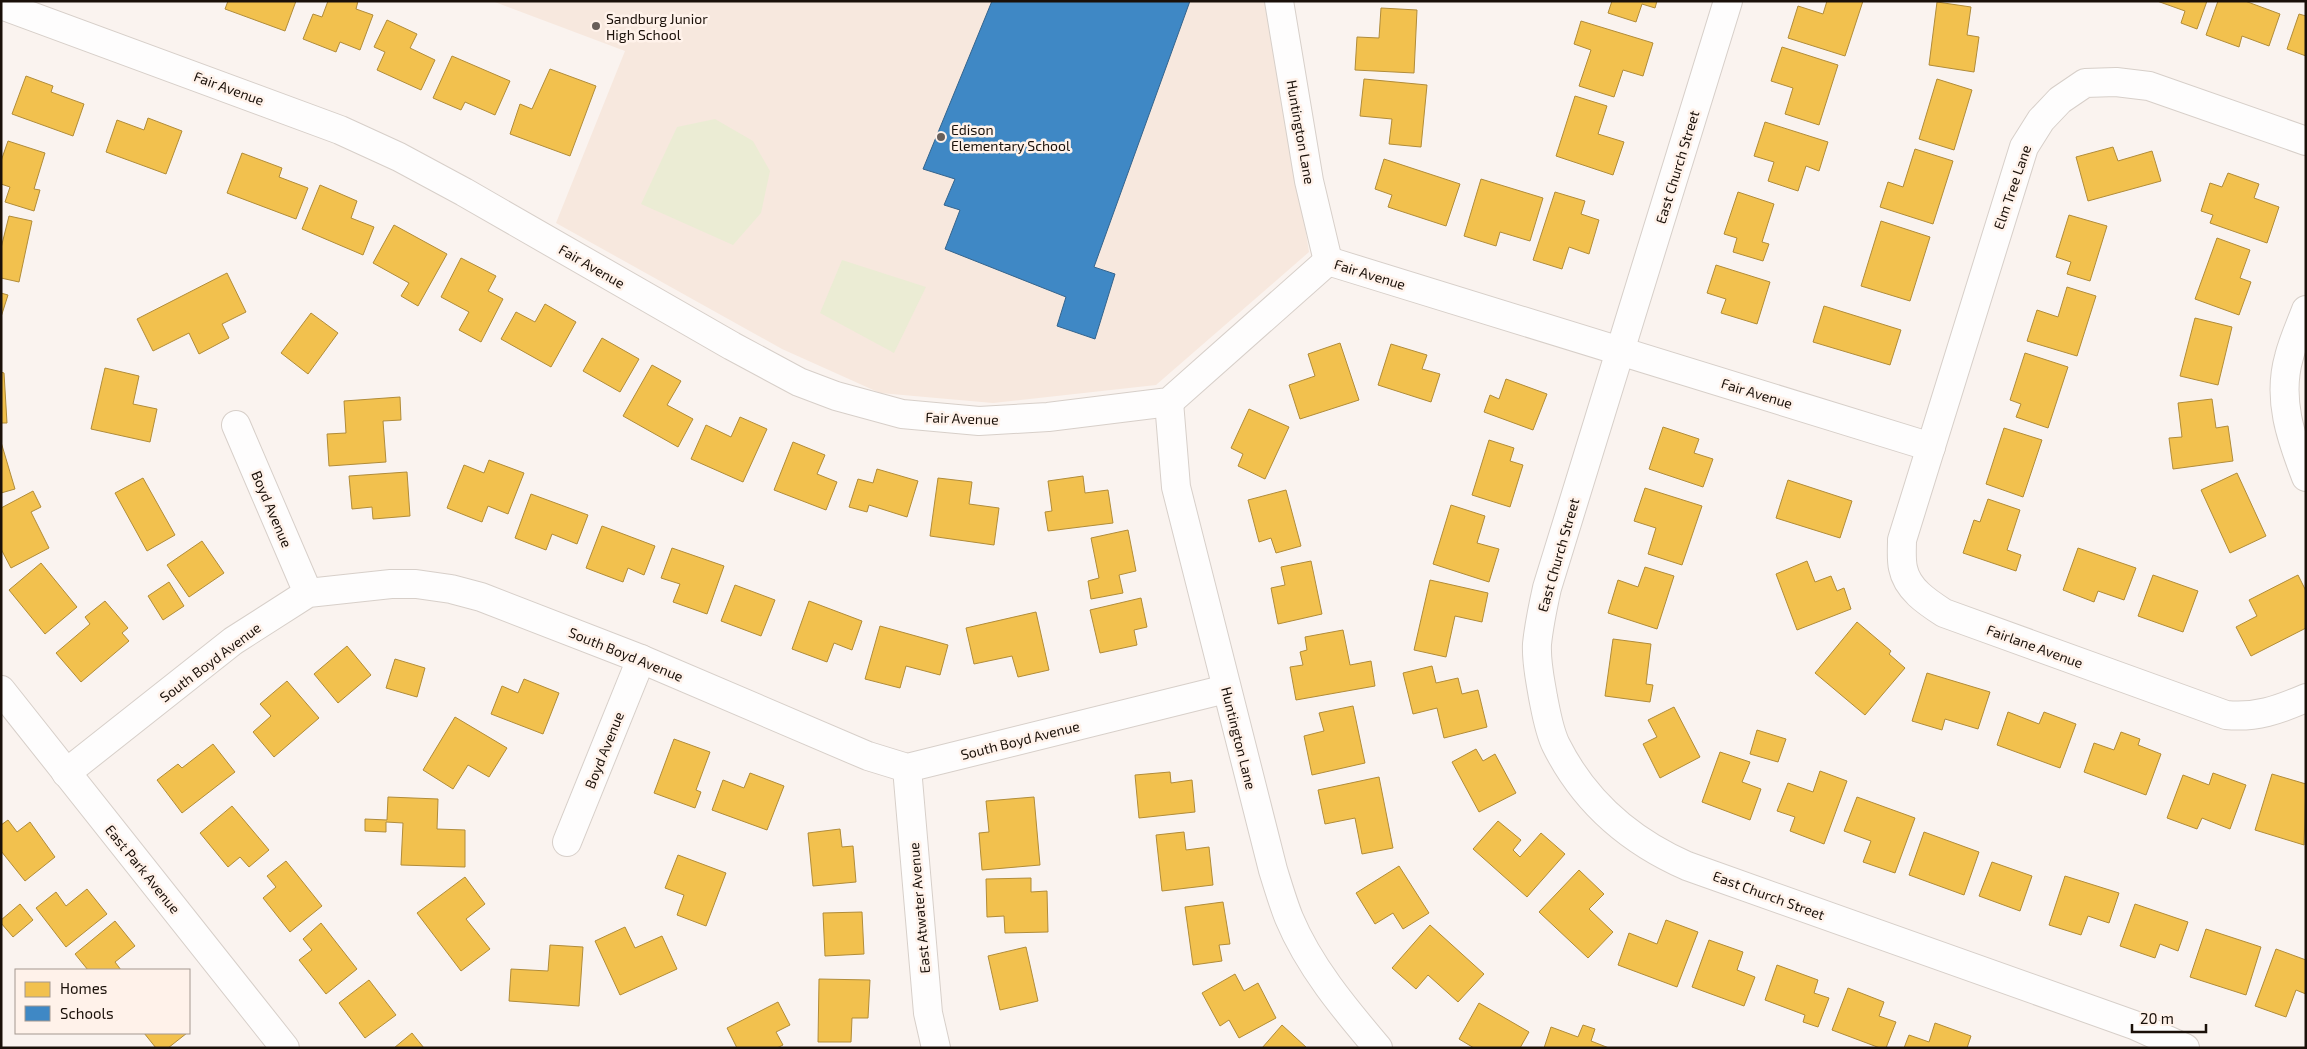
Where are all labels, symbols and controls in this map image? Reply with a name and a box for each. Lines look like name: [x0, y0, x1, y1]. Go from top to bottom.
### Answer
place label: Sandburg Junior High School: [606, 10, 708, 43]
marker: Sandburg Junior High School: [590, 20, 602, 32]
street label: Fair Avenue: [192, 67, 266, 109]
street label: Huntington Lane: [1283, 79, 1319, 185]
street label: East Church Street: [1652, 108, 1702, 226]
place label: Edison Elementary School: [951, 121, 1071, 154]
marker: Edison Elementary School: [935, 131, 947, 143]
street label: Elm Tree Lane: [1990, 143, 2034, 231]
street label: Fair Avenue: [556, 240, 628, 292]
street label: Fair Avenue: [1332, 255, 1408, 293]
street label: Fair Avenue: [1719, 374, 1795, 412]
street label: Fair Avenue: [925, 408, 999, 428]
street label: Boyd Avenue: [248, 468, 296, 550]
street label: East Church Street: [1534, 496, 1582, 614]
street label: South Boyd Avenue: [156, 619, 264, 705]
street label: Fairlane Avenue: [1985, 621, 2085, 671]
street label: South Boyd Avenue: [566, 623, 686, 685]
street label: Huntington Lane: [1218, 685, 1260, 791]
street label: Boyd Avenue: [581, 709, 627, 791]
street label: South Boyd Avenue: [959, 717, 1081, 763]
street label: East Park Avenue: [102, 821, 184, 917]
street label: East Atwater Avenue: [905, 842, 933, 974]
street label: East Church Street: [1711, 867, 1827, 923]
legend: [15, 969, 190, 1034]
text: Homes: [60, 979, 107, 997]
scale bar: [2132, 1002, 2206, 1034]
text: Schools: [60, 1004, 114, 1022]
text: 20 m: [2140, 1009, 2174, 1027]

